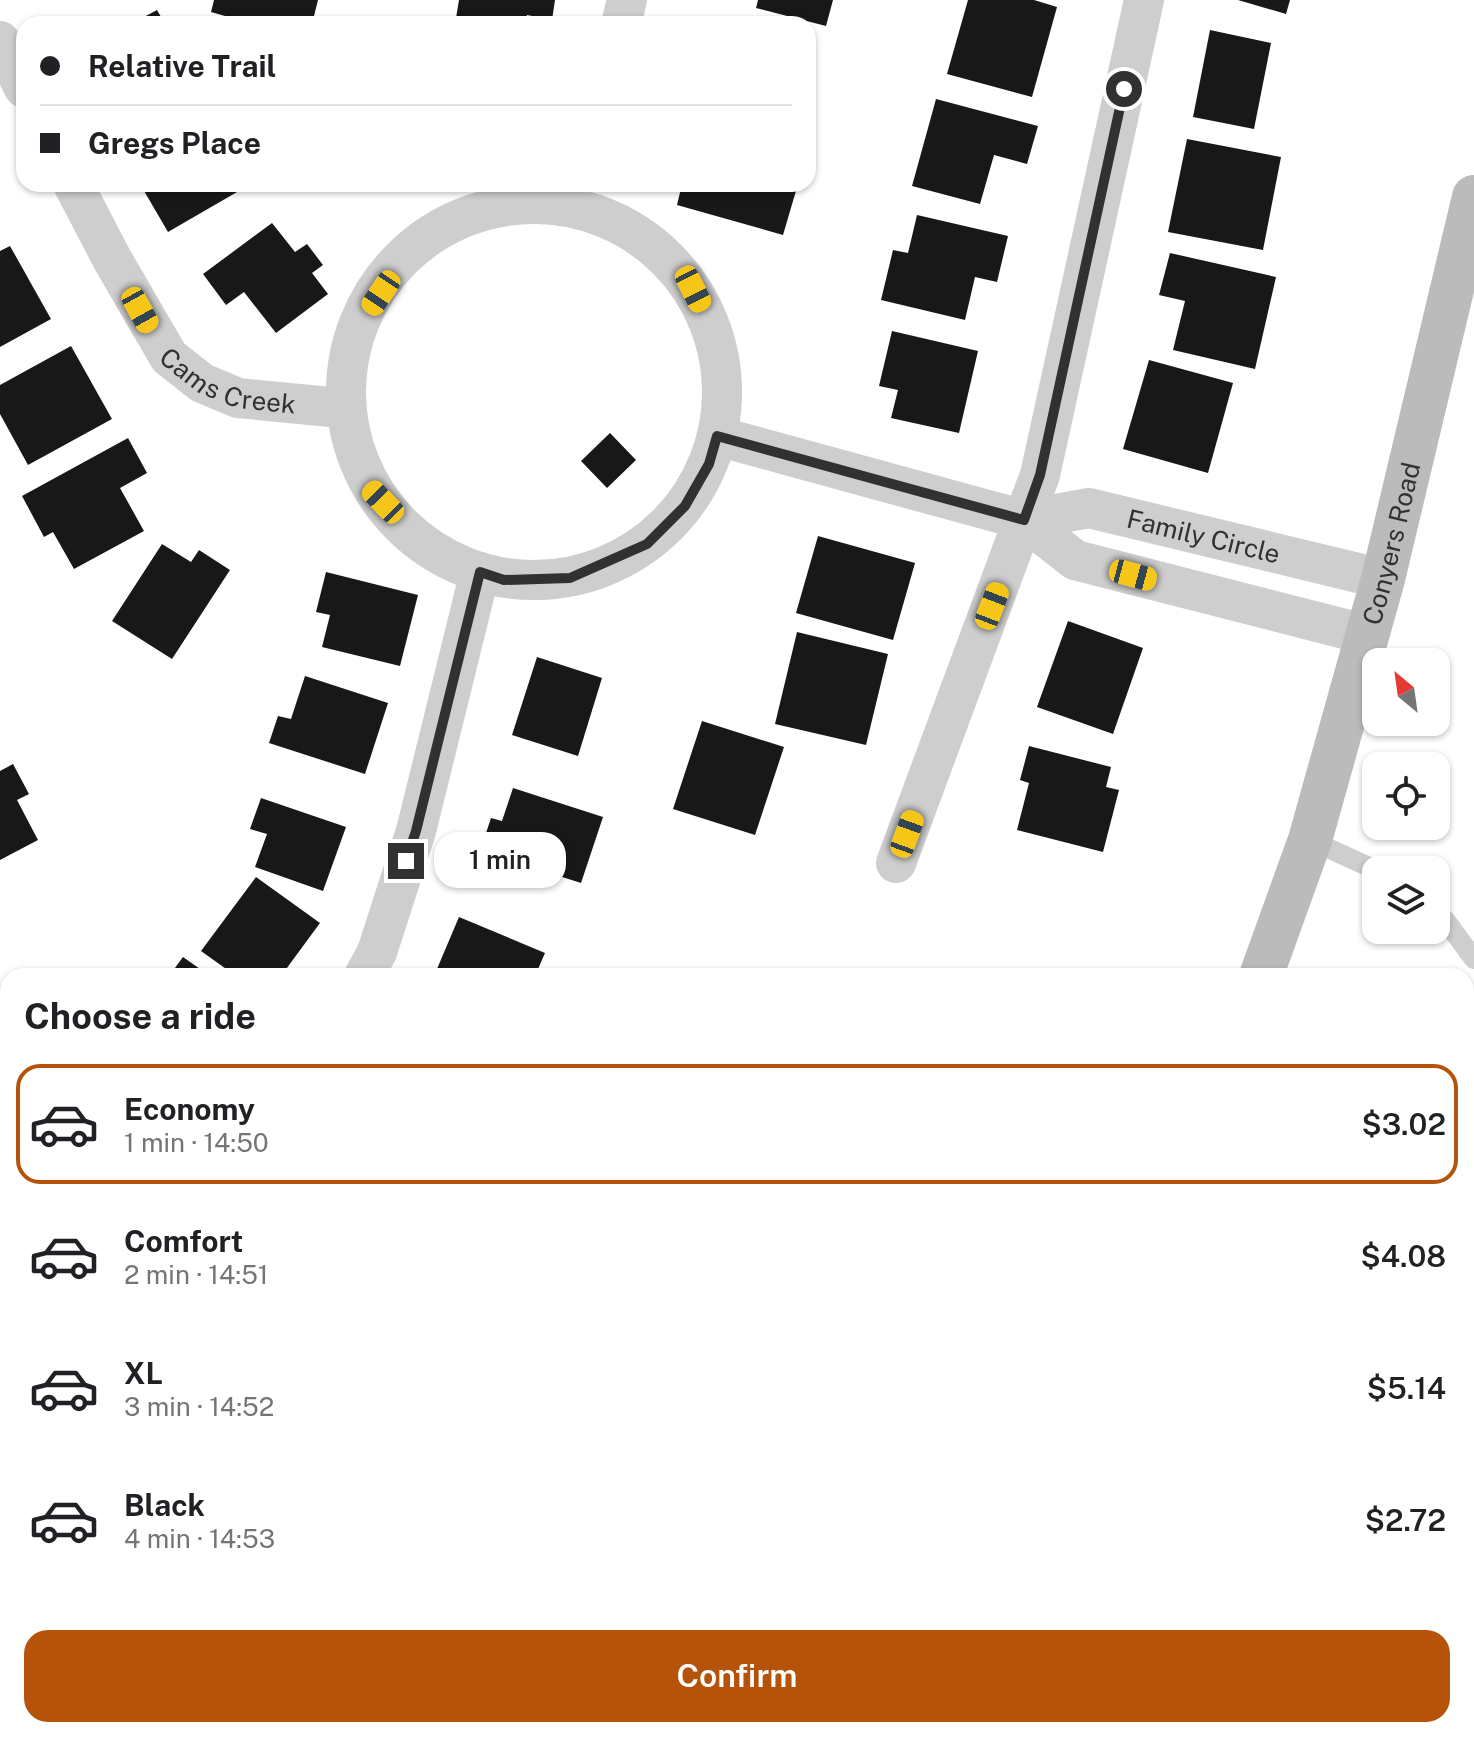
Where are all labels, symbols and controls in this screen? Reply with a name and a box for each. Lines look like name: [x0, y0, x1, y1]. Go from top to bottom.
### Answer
text: Relative Trail: [88, 48, 276, 84]
route start: [1106, 71, 1142, 107]
text: Gregs Place: [88, 125, 261, 161]
car: [671, 262, 715, 316]
car: [358, 266, 404, 320]
car: [118, 283, 162, 337]
street label: Cams Creek: [154, 341, 297, 419]
street label: Conyers Road: [1355, 459, 1426, 628]
car: [358, 476, 408, 528]
street label: Family Circle: [1124, 502, 1283, 569]
car: [1107, 557, 1159, 593]
car: [972, 579, 1012, 633]
north arrow: [1362, 648, 1450, 736]
map controls: [1362, 648, 1450, 944]
button: locate: [1362, 752, 1450, 840]
car: [888, 807, 926, 861]
callout: 1 min: [434, 833, 566, 889]
route end: [388, 843, 424, 879]
text: 1 min: [469, 844, 531, 875]
button: layers: [1362, 856, 1450, 944]
text: Choose a ride: [24, 995, 256, 1037]
icon: car: [28, 1088, 100, 1160]
text: Economy: [124, 1091, 255, 1127]
text: $3.02: [1362, 1106, 1446, 1142]
text: 1 min · 14:50: [124, 1127, 269, 1158]
icon: car: [28, 1220, 100, 1292]
text: Comfort: [124, 1223, 243, 1259]
text: $4.08: [1361, 1238, 1446, 1274]
text: 2 min · 14:51: [124, 1259, 268, 1290]
icon: car: [28, 1352, 100, 1424]
text: XL: [124, 1355, 163, 1391]
text: $5.14: [1367, 1370, 1446, 1406]
text: 3 min · 14:52: [124, 1391, 274, 1422]
icon: car: [28, 1484, 100, 1556]
text: Black: [124, 1487, 205, 1523]
text: $2.72: [1365, 1502, 1446, 1538]
text: 4 min · 14:53: [124, 1523, 275, 1554]
button: Confirm: [24, 1630, 1450, 1722]

